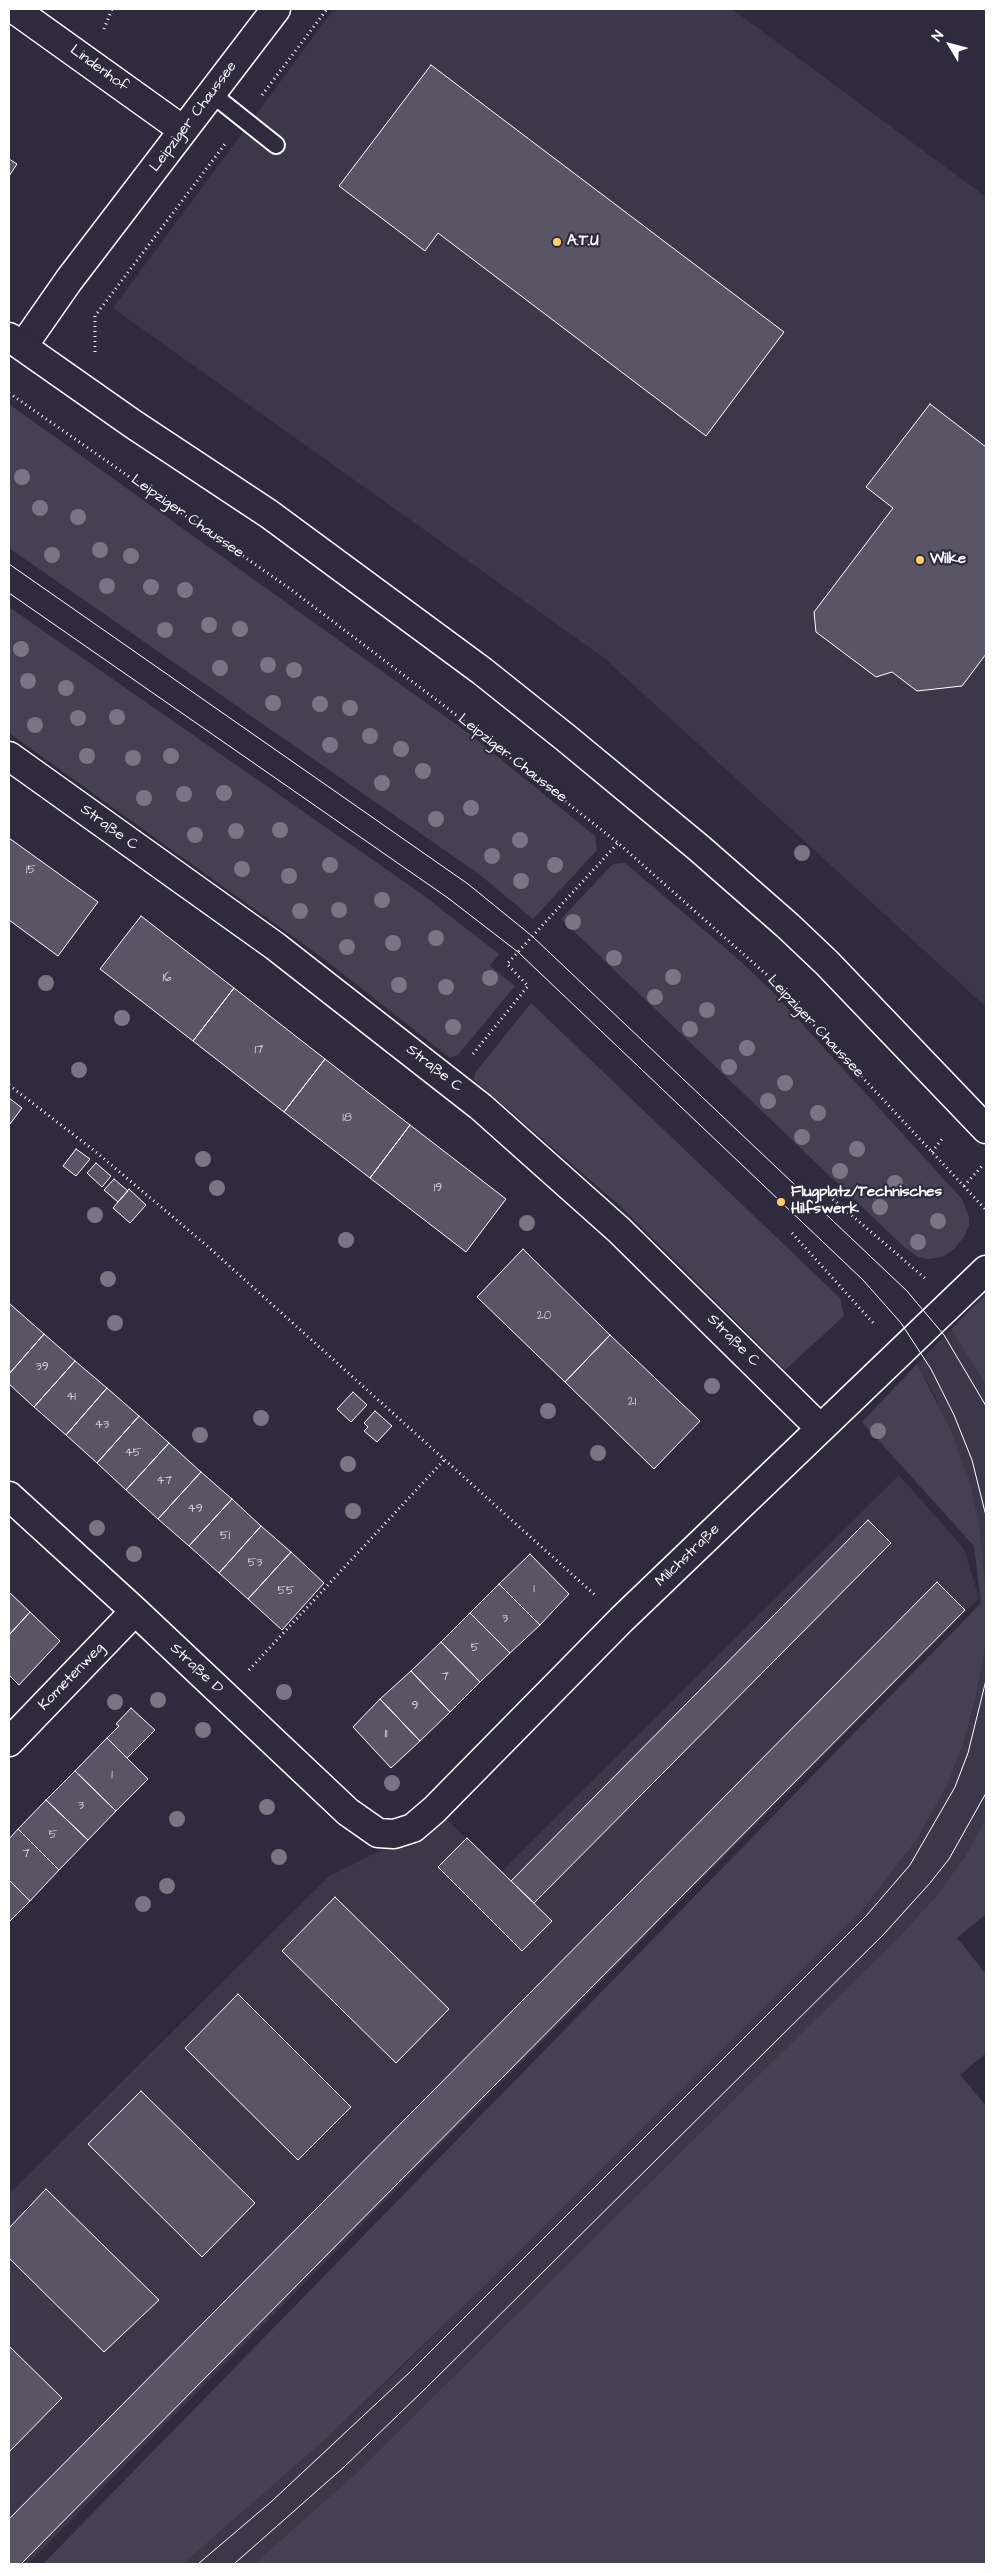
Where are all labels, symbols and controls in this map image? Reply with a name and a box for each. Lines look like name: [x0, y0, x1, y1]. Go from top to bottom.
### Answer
north arrow: [925, 20, 975, 70]
text: N: [927, 26, 949, 45]
street label: Lindenhof: [66, 42, 132, 96]
street label: Leipziger Chaussee: [147, 58, 241, 176]
place label: A.T.U: [567, 233, 599, 251]
marker: A.T.U: [551, 236, 563, 248]
street label: Leipziger Chaussee: [127, 471, 247, 563]
place label: Wilke: [930, 551, 966, 569]
marker: Wilke: [914, 554, 926, 566]
street label: Leipziger Chaussee: [454, 711, 570, 807]
street label: Straße C: [77, 801, 141, 855]
house number: 15: [26, 863, 36, 877]
house number: 16: [162, 971, 172, 985]
street label: Leipziger Chaussee: [763, 972, 867, 1082]
street label: Straße C: [402, 1041, 466, 1097]
house number: 17: [255, 1043, 263, 1057]
house number: 18: [342, 1111, 352, 1125]
house number: 19: [434, 1181, 442, 1195]
place label: Flugplatz/Technisches Hilfswerk: [791, 1184, 942, 1219]
marker: Flugplatz/Technisches Hilfswerk: [775, 1196, 787, 1208]
house number: 20: [537, 1309, 551, 1323]
street label: Straße C: [703, 1311, 763, 1371]
house number: 39: [36, 1360, 48, 1374]
house number: 41: [66, 1390, 76, 1404]
house number: 21: [628, 1395, 636, 1409]
house number: 43: [95, 1418, 109, 1432]
house number: 45: [125, 1446, 141, 1460]
house number: 47: [156, 1474, 172, 1488]
house number: 49: [188, 1502, 202, 1516]
street label: Milchstraße: [652, 1521, 724, 1591]
house number: 51: [220, 1529, 230, 1543]
house number: 53: [248, 1556, 262, 1570]
house number: 1: [533, 1582, 535, 1596]
house number: 55: [278, 1584, 294, 1598]
house number: 3: [502, 1612, 508, 1626]
street label: Kometenweg: [35, 1639, 109, 1715]
street label: Straße D: [166, 1640, 226, 1698]
house number: 5: [471, 1641, 479, 1655]
house number: 7: [441, 1670, 449, 1684]
house number: 9: [412, 1699, 418, 1713]
house number: 11: [384, 1727, 388, 1741]
house number: 1: [111, 1768, 113, 1782]
house number: 3: [78, 1799, 84, 1813]
house number: 5: [49, 1828, 57, 1842]
house number: 7: [22, 1847, 30, 1861]

